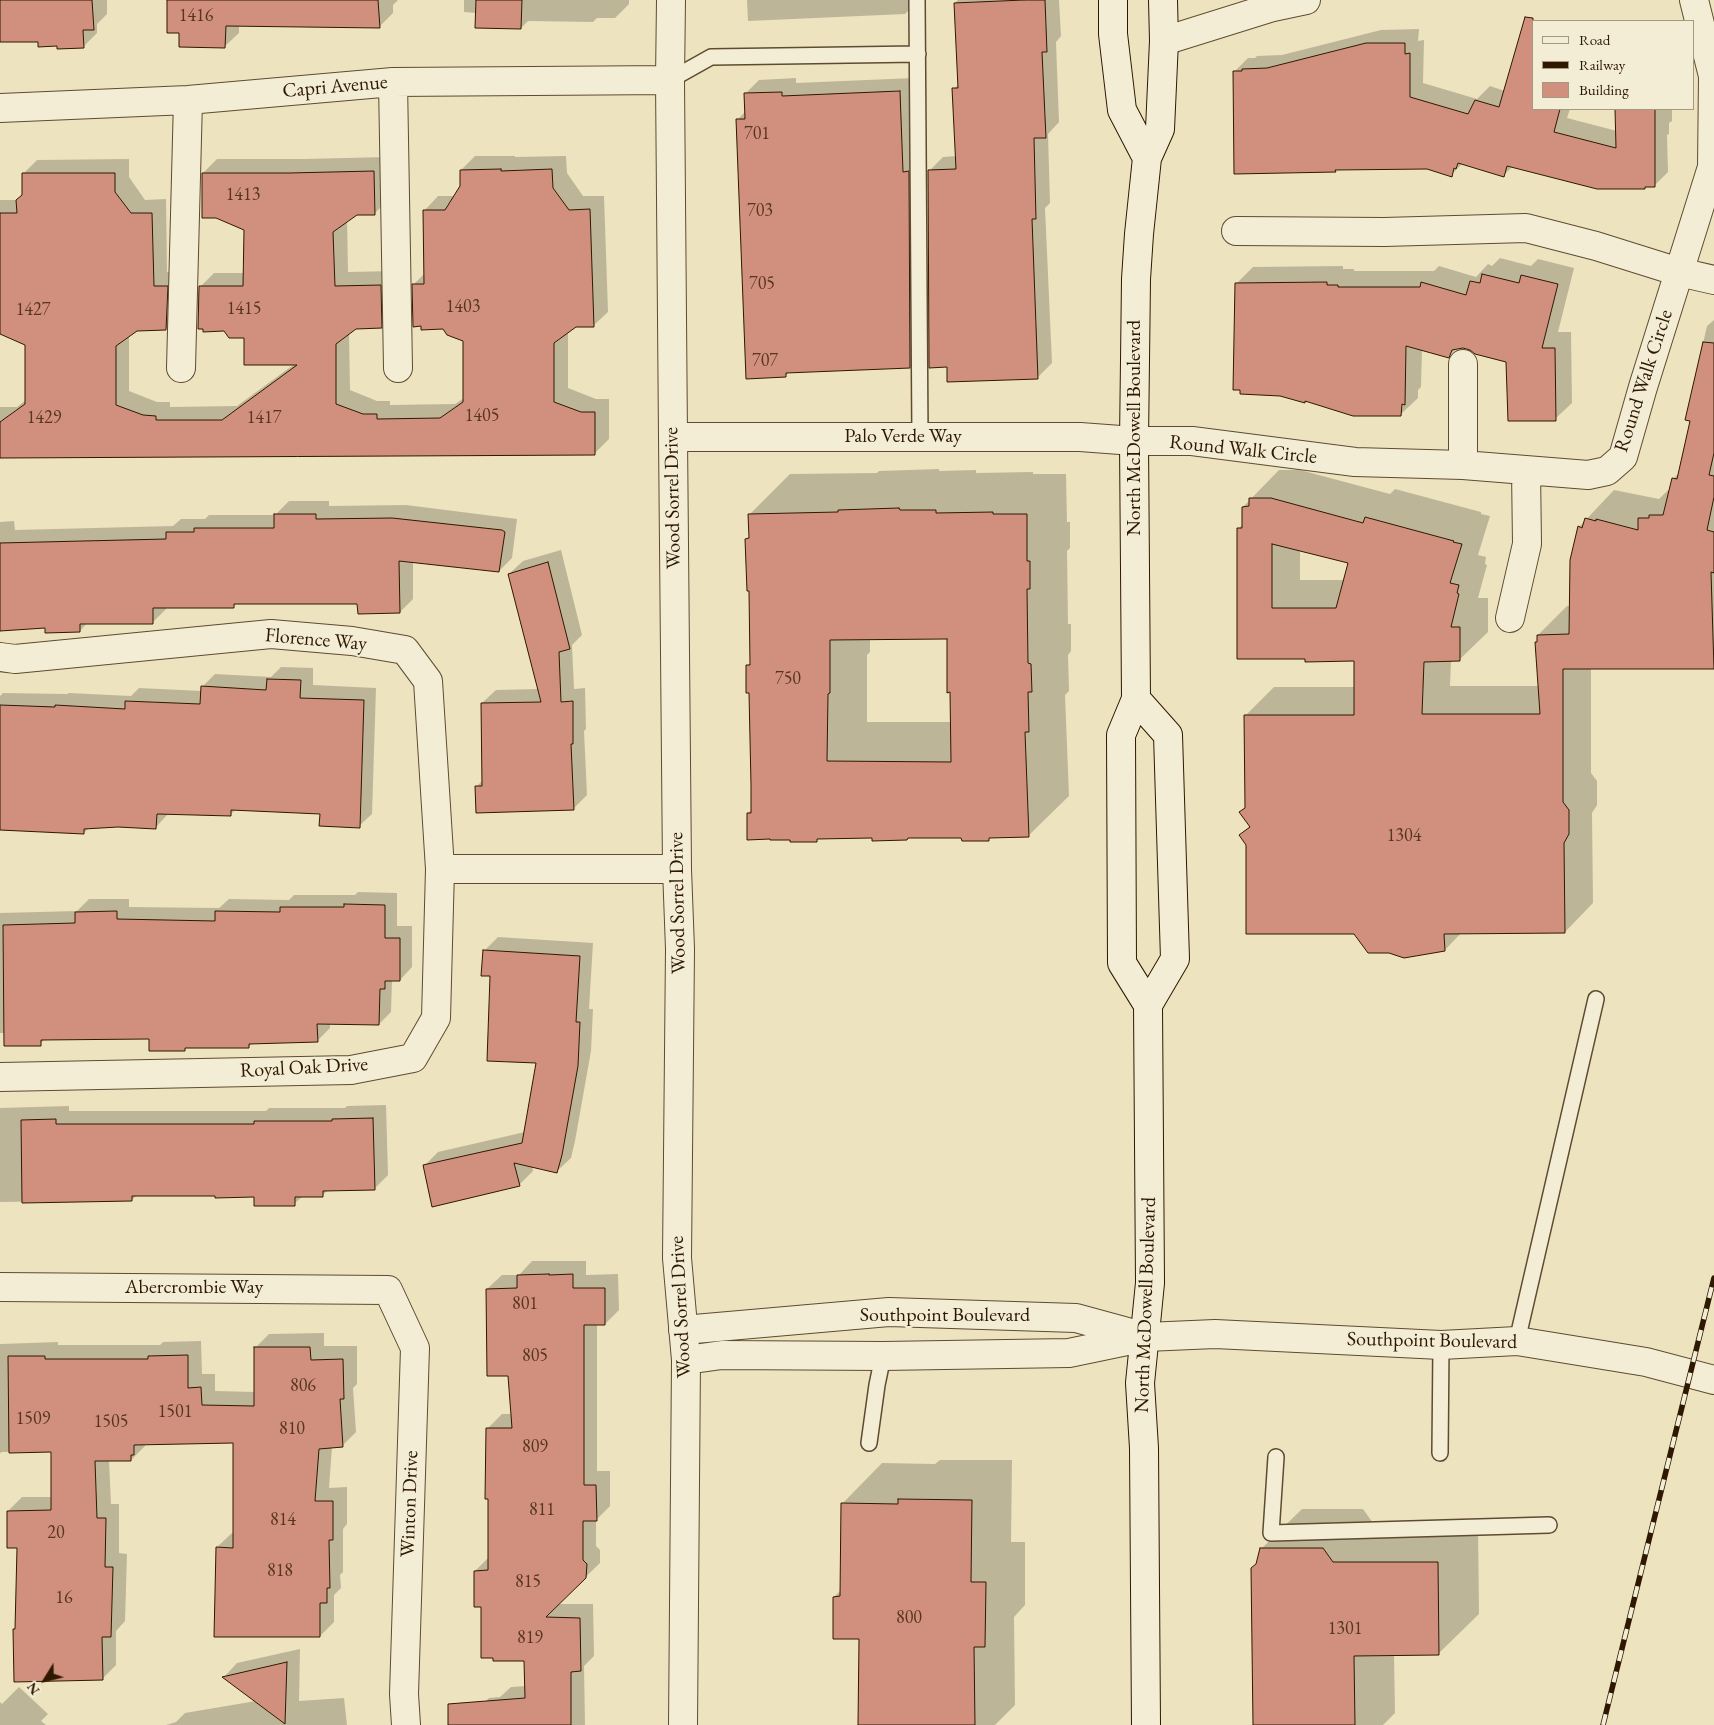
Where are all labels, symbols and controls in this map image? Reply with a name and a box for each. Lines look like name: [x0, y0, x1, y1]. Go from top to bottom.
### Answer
house number: 1416: [179, 5, 213, 27]
legend: [1532, 20, 1694, 110]
text: Road: [1579, 30, 1610, 49]
text: Railway: [1579, 55, 1625, 74]
street label: Capri Avenue: [281, 70, 389, 104]
text: Building: [1579, 80, 1629, 99]
house number: 701: [744, 123, 770, 145]
house number: 1413: [226, 184, 260, 206]
house number: 703: [747, 200, 773, 222]
house number: 705: [749, 273, 775, 295]
house number: 1403: [446, 296, 480, 318]
house number: 1415: [227, 298, 261, 320]
house number: 1427: [16, 299, 50, 321]
street label: Round Walk Circle: [1610, 307, 1678, 455]
street label: North McDowell Boulevard: [1123, 320, 1147, 536]
house number: 707: [752, 350, 778, 372]
house number: 1405: [465, 405, 499, 427]
house number: 1429: [27, 407, 61, 429]
house number: 1417: [247, 407, 281, 429]
street label: Palo Verde Way: [844, 425, 962, 449]
street label: Wood Sorrel Drive: [660, 427, 686, 569]
street label: Round Walk Circle: [1168, 430, 1318, 470]
street label: Florence Way: [264, 624, 368, 656]
house number: 750: [775, 668, 801, 690]
house number: 1304: [1387, 825, 1421, 847]
street label: Wood Sorrel Drive: [665, 832, 691, 974]
street label: Royal Oak Drive: [239, 1053, 369, 1083]
street label: North McDowell Boulevard: [1130, 1197, 1162, 1413]
street label: Wood Sorrel Drive: [665, 1235, 697, 1379]
street label: Abercrombie Way: [125, 1276, 263, 1300]
house number: 801: [512, 1293, 538, 1315]
street label: Southpoint Boulevard: [860, 1304, 1030, 1328]
street label: Southpoint Boulevard: [1347, 1328, 1517, 1354]
house number: 805: [522, 1345, 548, 1367]
house number: 806: [290, 1375, 316, 1397]
house number: 1501: [158, 1401, 192, 1423]
house number: 1509: [16, 1408, 50, 1430]
house number: 1505: [94, 1411, 128, 1433]
house number: 810: [279, 1418, 305, 1440]
house number: 809: [522, 1436, 548, 1458]
street label: Winton Drive: [396, 1450, 424, 1558]
house number: 811: [529, 1499, 555, 1521]
house number: 814: [270, 1509, 296, 1531]
house number: 20: [47, 1522, 65, 1544]
house number: 818: [267, 1560, 293, 1582]
house number: 815: [515, 1571, 541, 1593]
house number: 16: [55, 1587, 73, 1609]
house number: 800: [896, 1607, 922, 1629]
house number: 1301: [1328, 1618, 1362, 1640]
house number: 819: [517, 1627, 543, 1649]
north arrow: [20, 1655, 70, 1705]
text: N: [22, 1679, 43, 1699]

